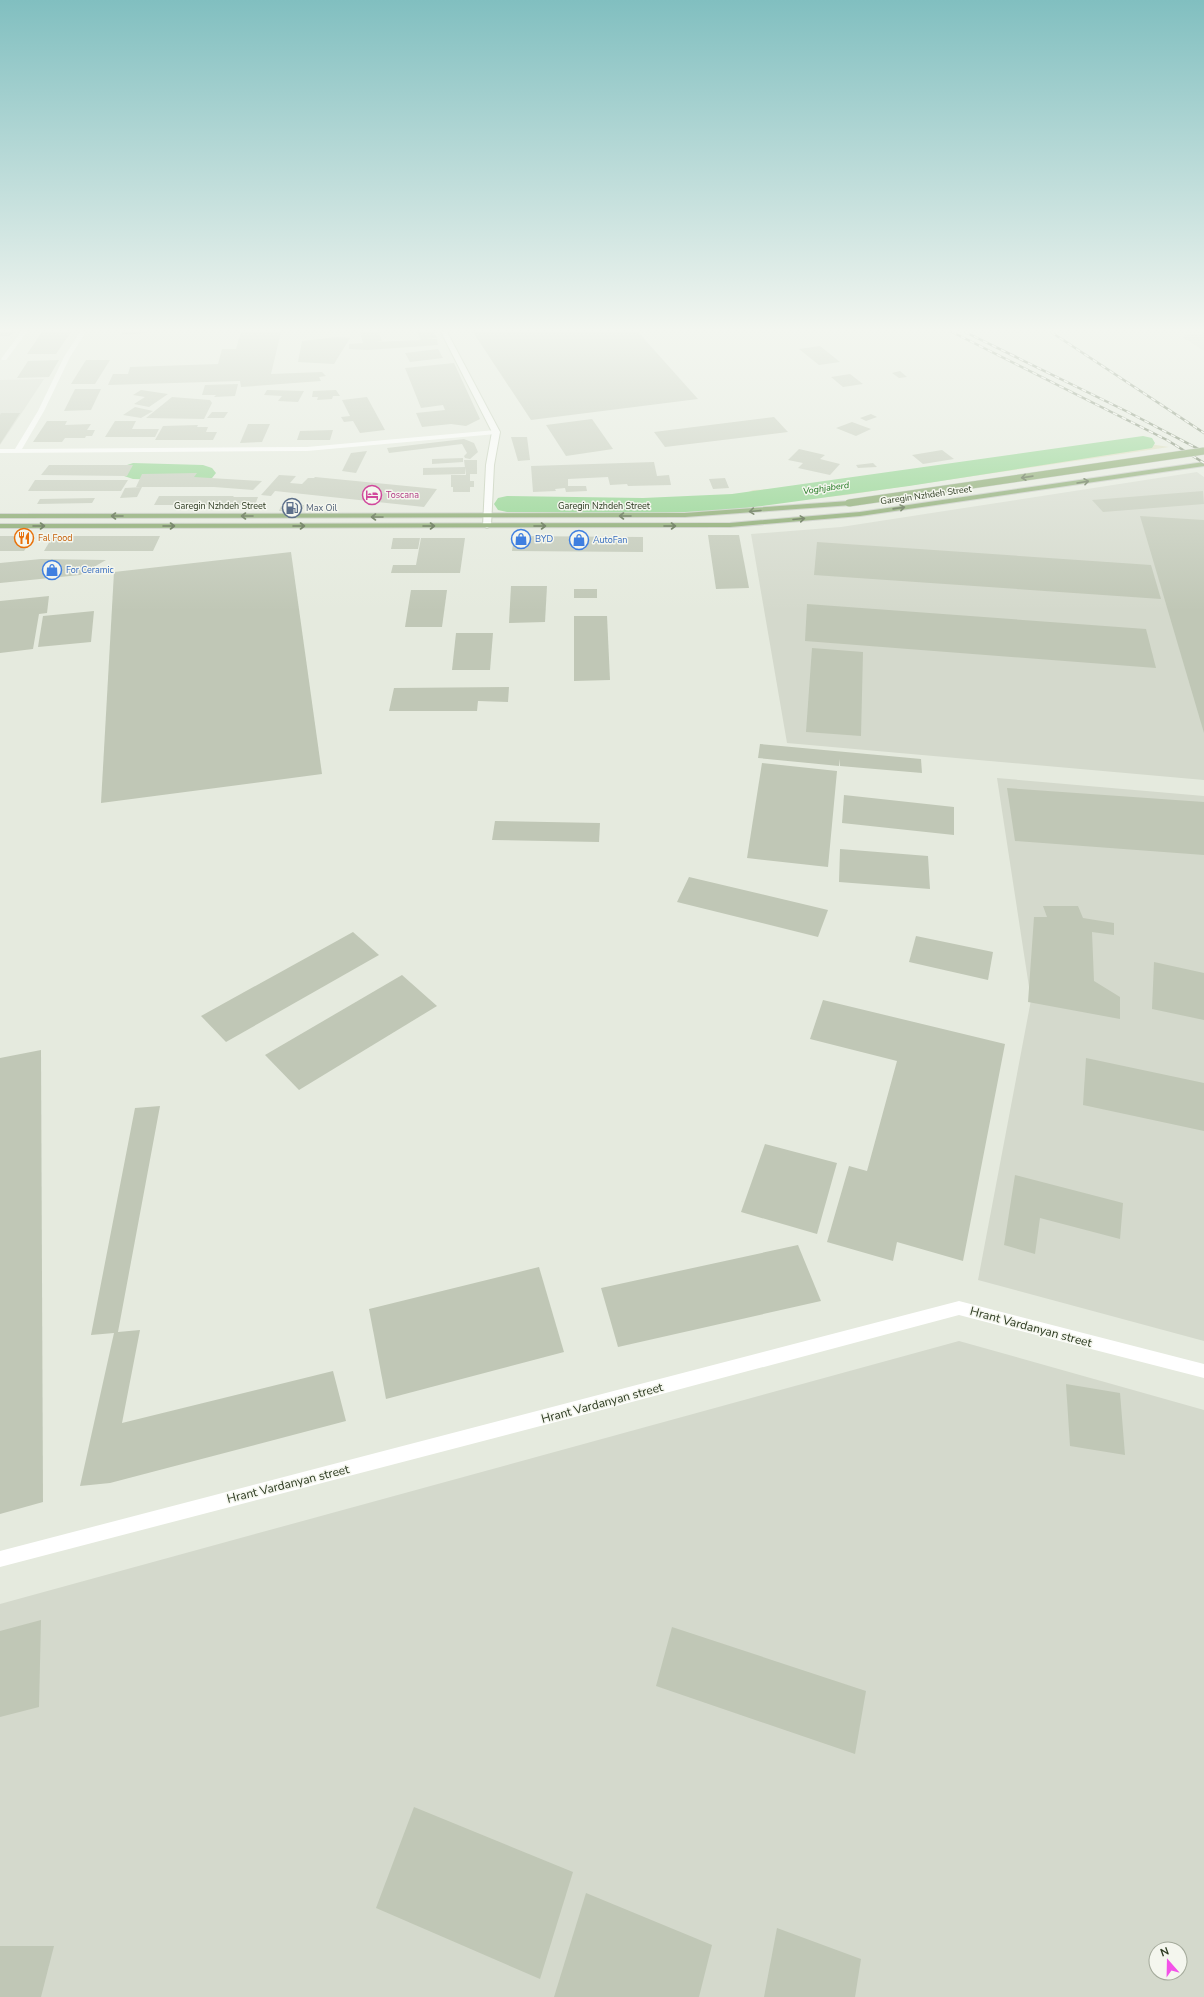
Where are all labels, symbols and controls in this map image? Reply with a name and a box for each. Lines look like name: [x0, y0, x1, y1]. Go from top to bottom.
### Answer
one-way arrow: [1021, 473, 1034, 481]
one-way arrow: [1076, 478, 1089, 486]
water label: Voghjaberd: [802, 479, 851, 497]
street label: Garegin Nzhdeh Street: [880, 483, 973, 507]
hotel icon: Tosсana: [361, 484, 383, 506]
place label: Tosсana: [386, 489, 419, 501]
fuel station icon: Max Oil: [281, 497, 303, 519]
street label: Garegin Nzhdeh Street: [174, 500, 267, 512]
street label: Garegin Nzhdeh Street: [558, 500, 651, 512]
place label: Max Oil: [306, 502, 337, 514]
one-way arrow: [892, 505, 905, 512]
one-way arrow: [749, 507, 762, 514]
one-way arrow: [111, 512, 124, 520]
one-way arrow: [241, 512, 254, 520]
one-way arrow: [619, 512, 632, 519]
one-way arrow: [371, 513, 384, 521]
one-way arrow: [792, 515, 805, 522]
one-way arrow: [32, 522, 45, 530]
one-way arrow: [162, 522, 175, 530]
one-way arrow: [292, 522, 305, 530]
one-way arrow: [422, 522, 435, 530]
one-way arrow: [533, 522, 546, 530]
one-way arrow: [663, 522, 676, 530]
restaurant icon: Fal Food: [13, 527, 35, 549]
shop icon: BYD: [510, 528, 532, 550]
shop icon: AutoFan: [568, 529, 590, 551]
place label: Fal Food: [38, 532, 73, 544]
place label: BYD: [535, 533, 553, 545]
place label: AutoFan: [593, 534, 627, 546]
shop icon: For Ceramic: [41, 559, 63, 581]
place label: For Ceramic: [66, 564, 114, 576]
street label: Hrant Vardanyan street: [968, 1303, 1094, 1351]
street label: Hrant Vardanyan street: [539, 1379, 665, 1427]
street label: Hrant Vardanyan street: [225, 1461, 352, 1507]
north arrow: [1148, 1941, 1188, 1981]
text: N: [1158, 1944, 1171, 1961]

